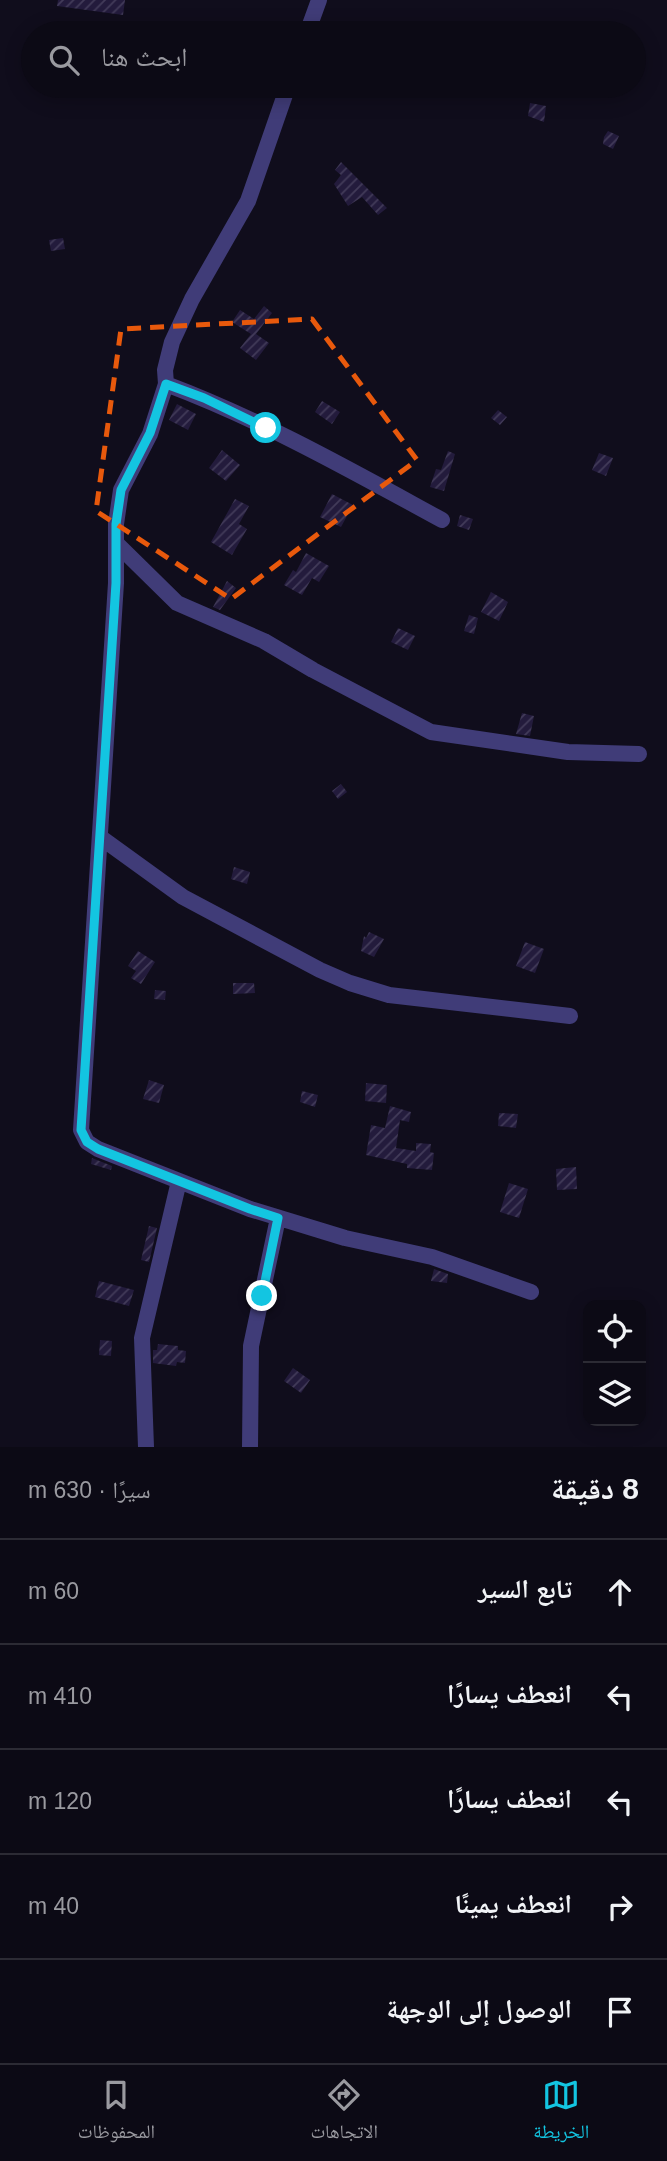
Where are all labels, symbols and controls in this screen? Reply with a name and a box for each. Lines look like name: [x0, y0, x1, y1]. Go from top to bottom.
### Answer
search box: [21, 21, 646, 98]
icon: search: [45, 41, 83, 79]
text: ابحث هنا: [101, 42, 188, 72]
route start: [250, 412, 281, 443]
route end: [246, 1280, 277, 1311]
map controls: [583, 1300, 646, 1426]
button: locate: [583, 1300, 646, 1363]
button: layers: [583, 1363, 646, 1426]
text: 8 دقيقة: [551, 1472, 639, 1505]
text: سيرًا · 630 m: [28, 1477, 151, 1503]
icon: ahead: [601, 1573, 639, 1611]
text: تابع السير: [478, 1574, 572, 1604]
text: 60 m: [28, 1578, 79, 1604]
icon: left: [601, 1678, 639, 1716]
text: انعطف يسارًا: [447, 1679, 572, 1709]
text: 410 m: [28, 1683, 92, 1709]
icon: left: [601, 1783, 639, 1821]
text: انعطف يسارًا: [447, 1784, 572, 1814]
text: 120 m: [28, 1788, 92, 1814]
icon: right: [601, 1888, 639, 1926]
text: انعطف يمينًا: [455, 1889, 572, 1919]
text: 40 m: [28, 1893, 79, 1919]
icon: arrive: [601, 1993, 639, 2031]
text: الوصول إلى الوجهة: [387, 1994, 572, 2024]
tab: المحفوظات: [78, 2076, 155, 2150]
tab: الاتجاهات: [310, 2076, 378, 2150]
tab: الخريطة: [533, 2076, 589, 2150]

